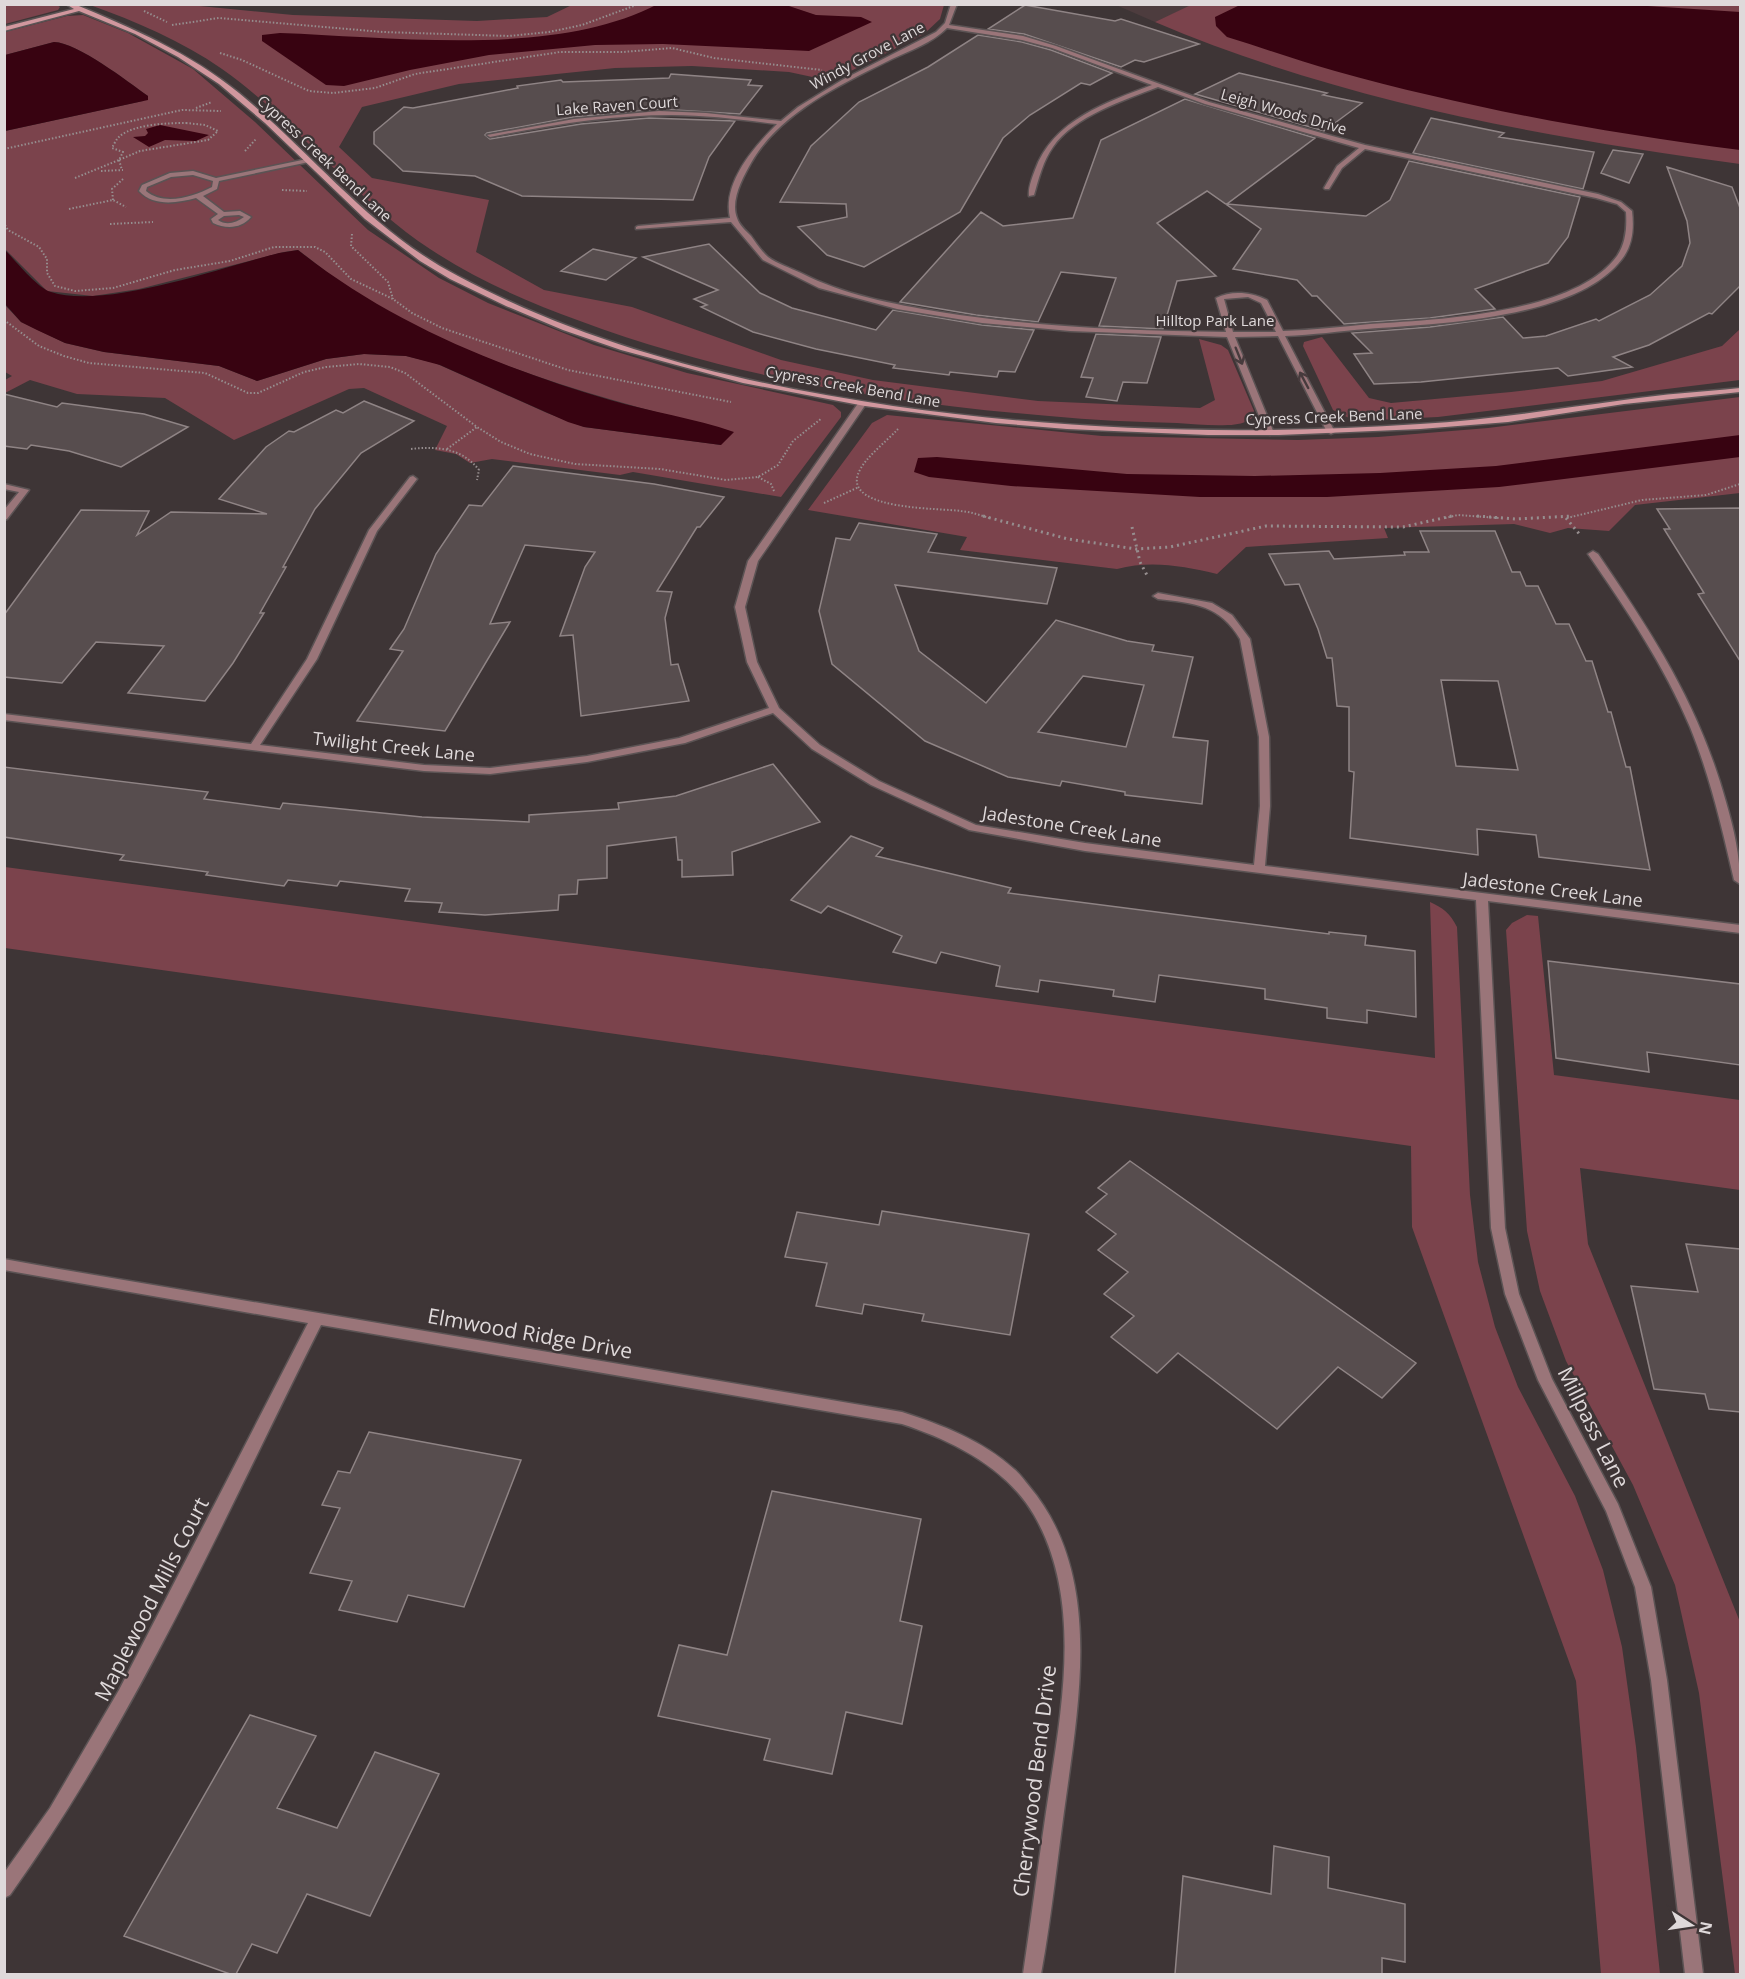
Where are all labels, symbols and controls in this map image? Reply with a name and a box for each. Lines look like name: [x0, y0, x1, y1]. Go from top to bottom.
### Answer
street label: Windy Grove Lane: [806, 16, 928, 94]
street label: Leigh Woods Drive: [1219, 83, 1349, 139]
street label: Cypress Creek Bend Lane: [253, 90, 397, 226]
street label: Lake Raven Court: [555, 91, 679, 119]
street label: Hilltop Park Lane: [1156, 310, 1274, 330]
one-way arrow: [1234, 346, 1245, 365]
street label: Cypress Creek Bend Lane: [764, 361, 942, 411]
one-way arrow: [1298, 372, 1310, 389]
street label: Cypress Creek Bend Lane: [1245, 403, 1423, 429]
street label: Twilight Creek Lane: [312, 726, 476, 766]
street label: Jadestone Creek Lane: [979, 800, 1163, 852]
street label: Jadestone Creek Lane: [1460, 866, 1644, 912]
street label: Elmwood Ridge Drive: [425, 1301, 635, 1365]
street label: Millpass Lane: [1552, 1362, 1636, 1492]
street label: Maplewood Mills Court: [87, 1492, 215, 1706]
street label: Cherrywood Bend Drive: [1006, 1663, 1062, 1899]
north arrow: [1661, 1895, 1721, 1955]
text: N: [1694, 1919, 1718, 1937]

